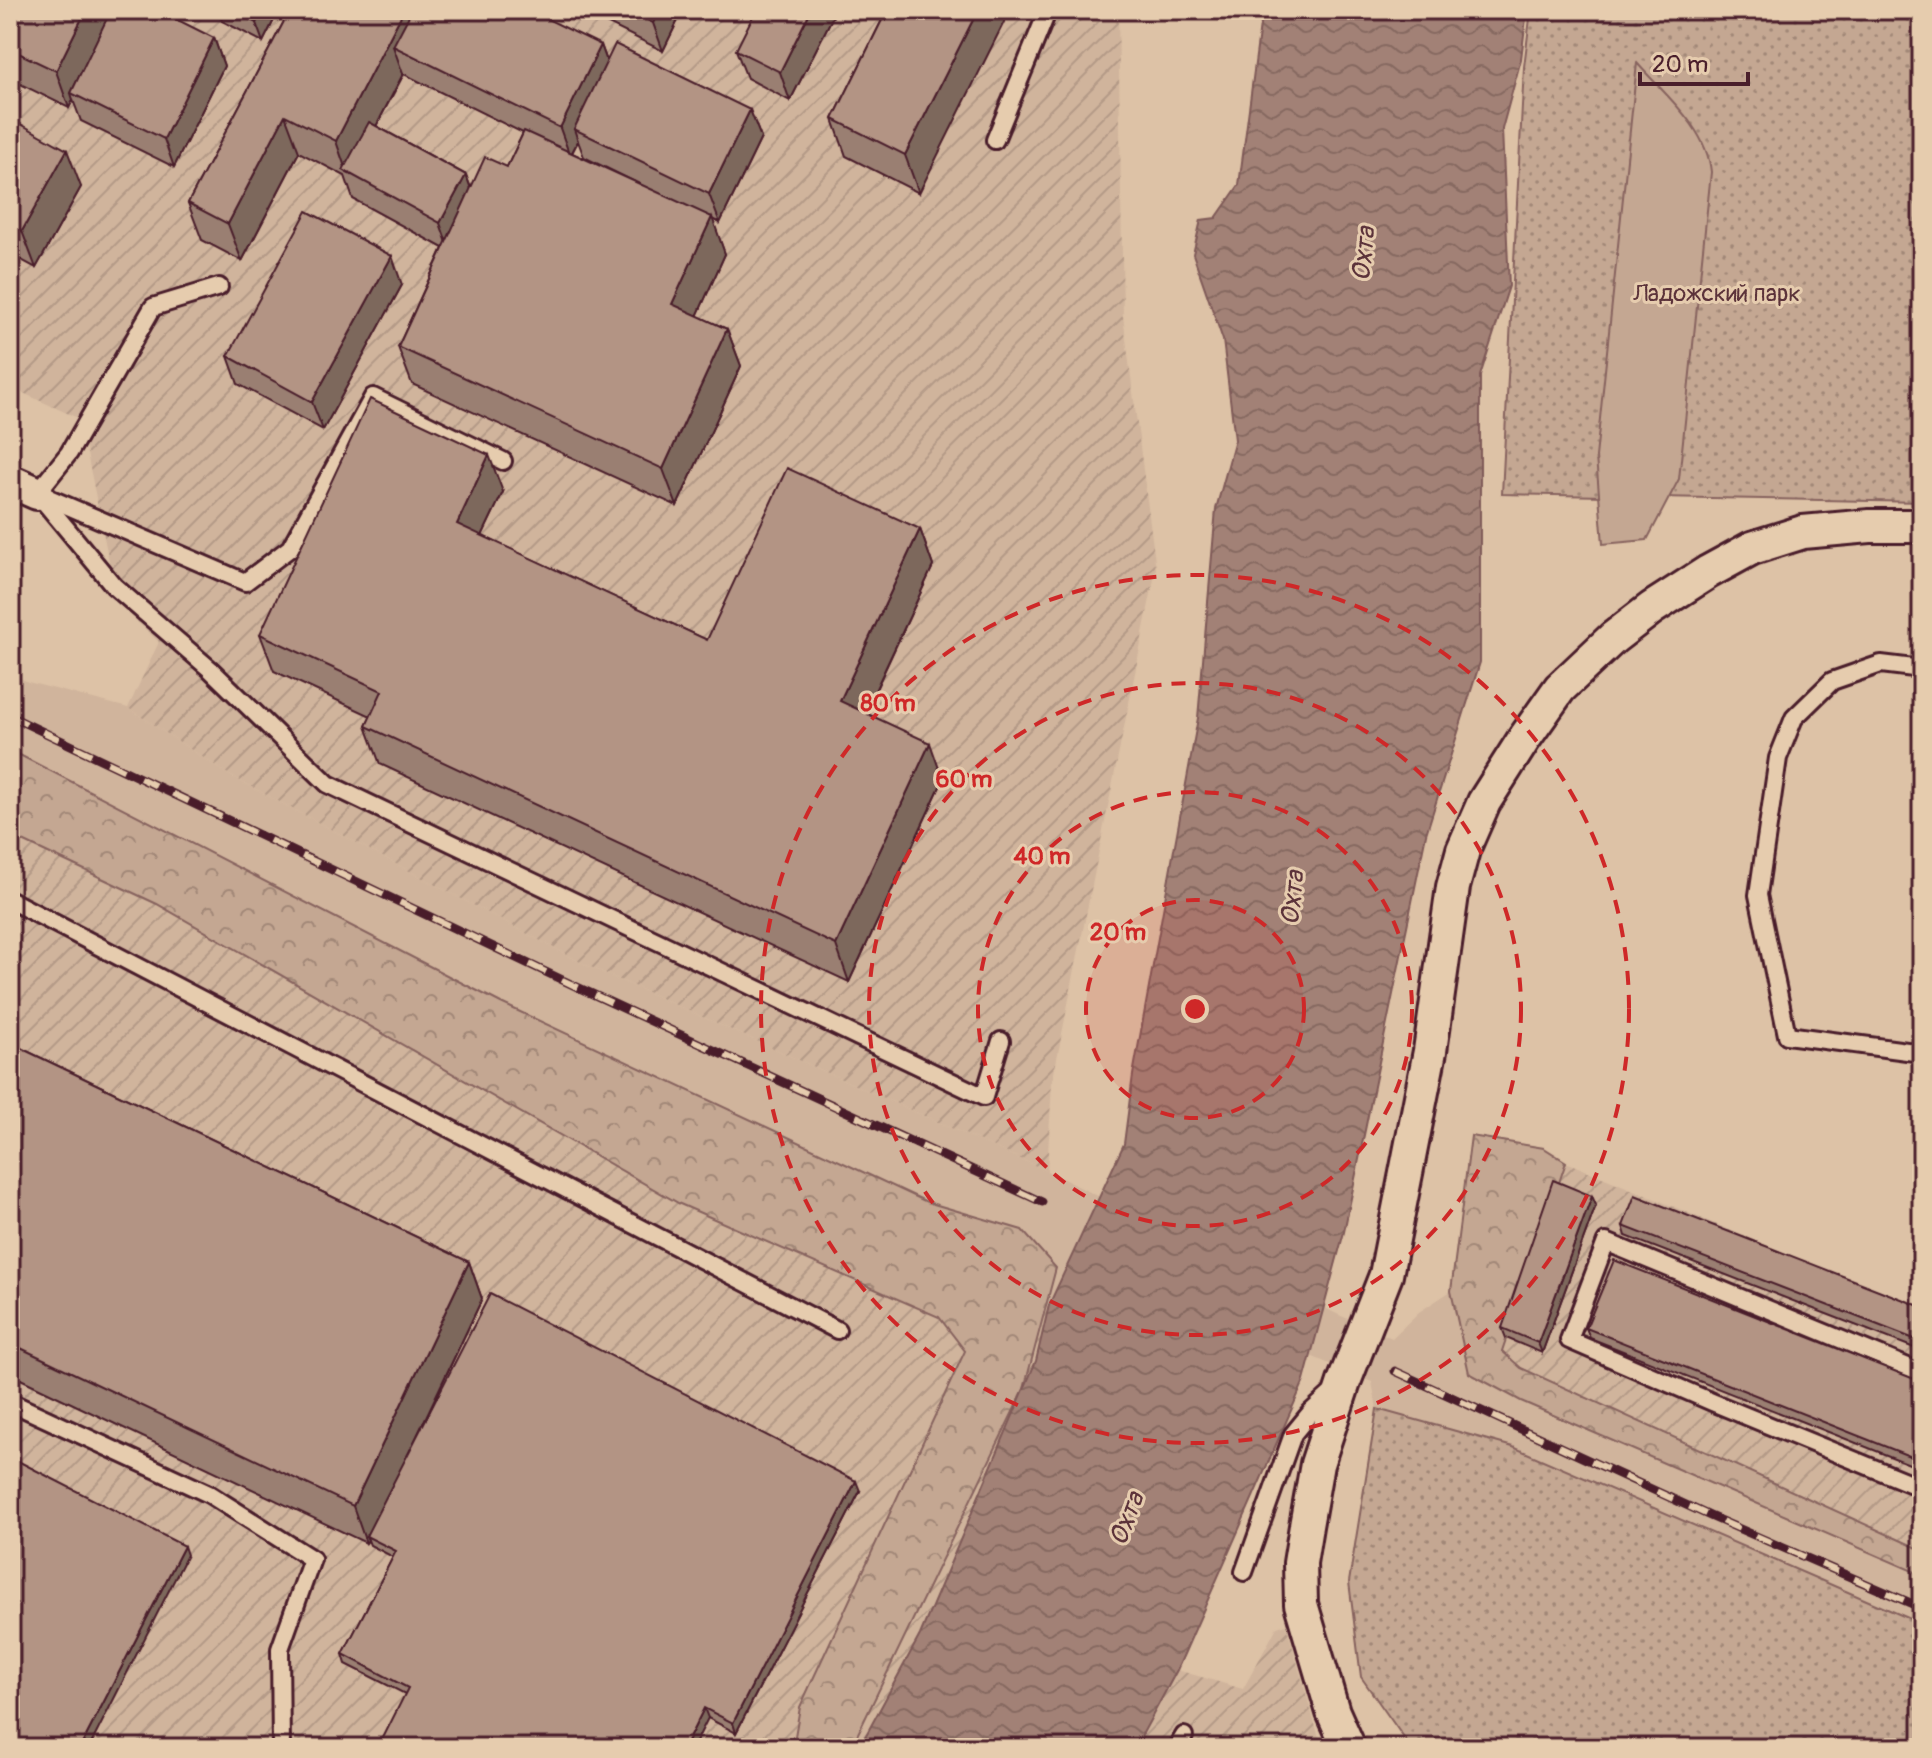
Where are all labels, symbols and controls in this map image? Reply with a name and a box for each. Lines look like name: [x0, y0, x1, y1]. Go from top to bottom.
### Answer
scale bar: [1640, 36, 1748, 86]
text: 20 m: [1652, 50, 1708, 79]
water label: Охта: [1345, 223, 1383, 283]
park label: Ладожский парк: [1632, 279, 1801, 308]
text: 80 m: [860, 689, 916, 718]
text: 60 m: [936, 765, 992, 794]
text: 40 m: [1014, 842, 1070, 871]
water label: Охта: [1274, 867, 1312, 927]
text: 20 m: [1090, 918, 1146, 947]
centre of rings: [1181, 995, 1209, 1023]
water label: Охта: [1102, 1486, 1152, 1550]

